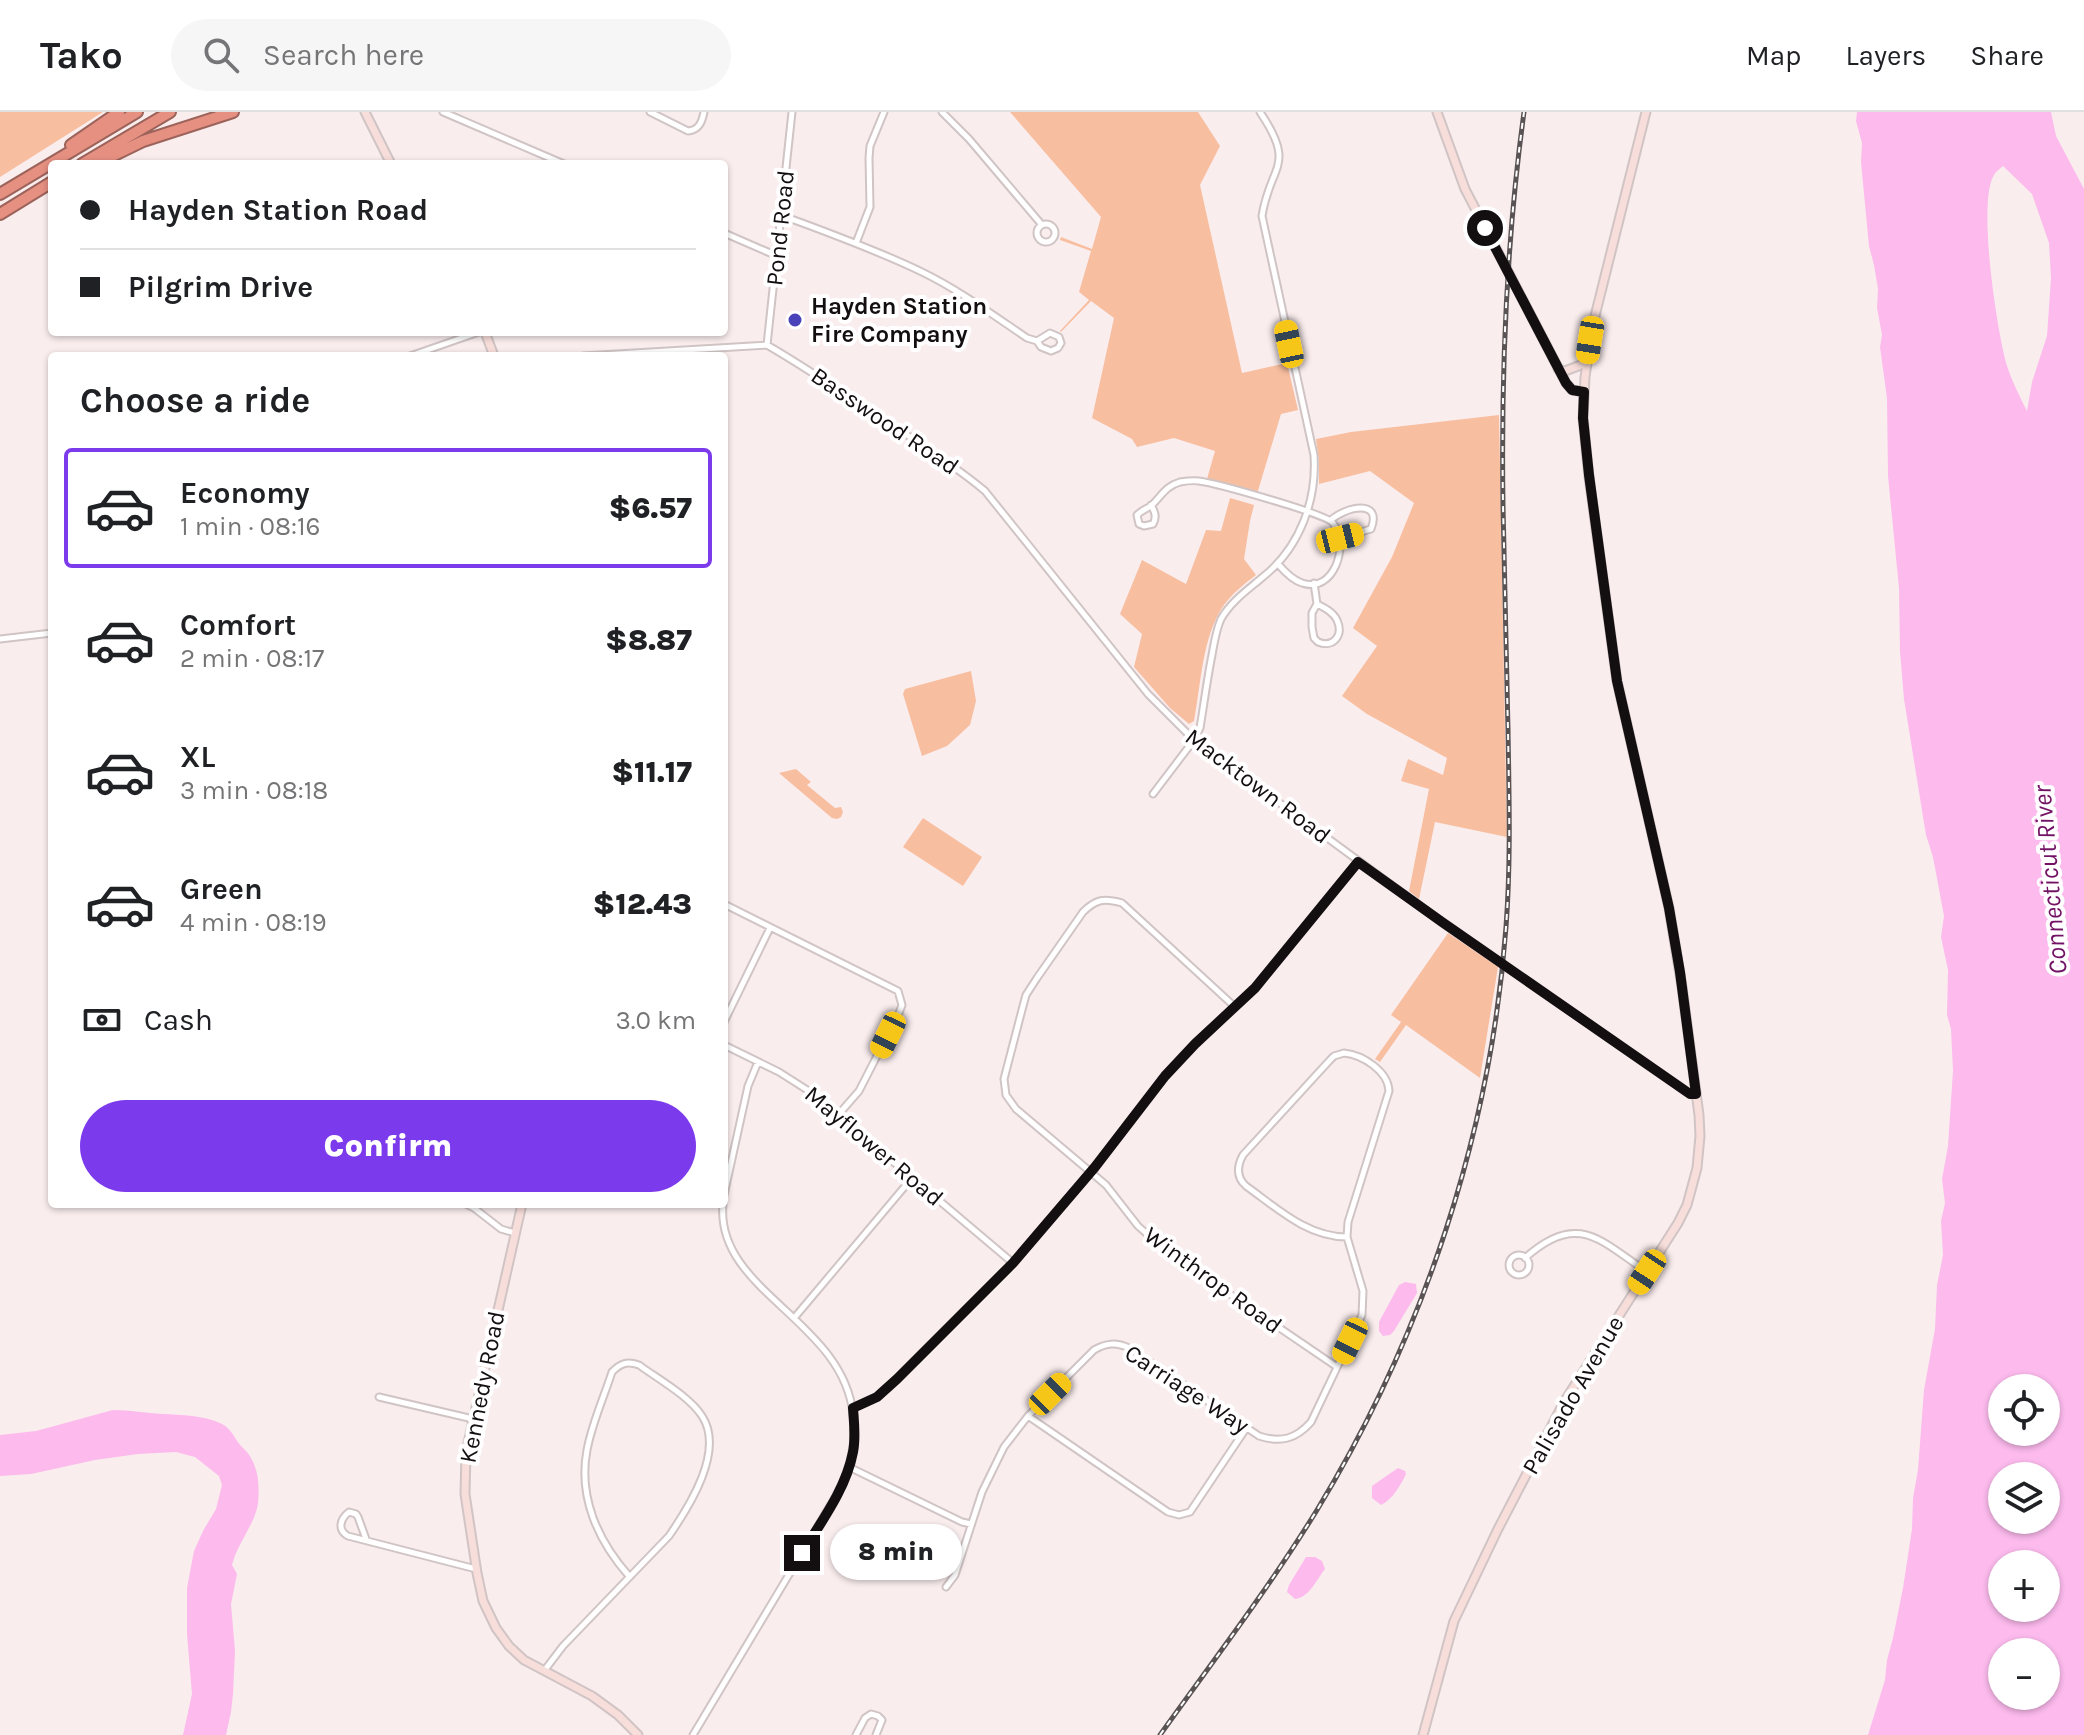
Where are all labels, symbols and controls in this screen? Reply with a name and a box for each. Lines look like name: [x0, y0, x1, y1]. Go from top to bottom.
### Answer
search box: [171, 19, 731, 91]
text: Tako: [40, 33, 123, 78]
icon: search: [199, 33, 243, 77]
text: Search here: [263, 37, 424, 73]
text: Map: [1746, 39, 1801, 72]
text: Layers: [1845, 39, 1926, 72]
text: Share: [1970, 39, 2044, 72]
street label: Pond Road: [760, 169, 800, 287]
text: Hayden Station Road: [128, 192, 428, 228]
route start: [1467, 210, 1503, 246]
text: Pilgrim Drive: [128, 269, 313, 305]
place label: Hayden Station Fire Company: [811, 292, 987, 348]
marker: Hayden Station Fire Company: [786, 311, 804, 329]
car: [1574, 314, 1606, 366]
car: [1272, 318, 1306, 370]
street label: Basswood Road: [806, 361, 964, 481]
text: Choose a ride: [80, 379, 310, 421]
icon: car: [84, 472, 156, 544]
text: Economy: [180, 475, 310, 511]
text: $6.57: [609, 490, 692, 526]
text: 1 min · 08:16: [180, 511, 320, 542]
car: [1314, 521, 1366, 555]
icon: car: [84, 604, 156, 676]
text: Comfort: [180, 607, 296, 643]
text: $8.87: [605, 622, 692, 658]
text: 2 min · 08:17: [180, 643, 324, 674]
street label: Macktown Road: [1180, 722, 1336, 850]
icon: car: [84, 736, 156, 808]
text: XL: [180, 739, 215, 775]
text: $11.17: [612, 754, 692, 790]
text: 3 min · 08:18: [180, 775, 328, 806]
water label: Connecticut River: [2026, 783, 2074, 976]
icon: car: [84, 868, 156, 940]
text: Green: [180, 871, 263, 907]
text: $12.43: [593, 886, 692, 922]
text: 4 min · 08:19: [180, 907, 327, 938]
icon: cash: [80, 998, 124, 1042]
text: Cash: [144, 1002, 213, 1038]
text: 3.0 km: [615, 1005, 696, 1036]
car: [867, 1008, 909, 1062]
street label: Mayflower Road: [799, 1080, 949, 1212]
button: Confirm: [80, 1100, 696, 1192]
street label: Winthrop Road: [1139, 1221, 1287, 1339]
car: [1624, 1245, 1670, 1299]
street label: Kennedy Road: [454, 1308, 510, 1466]
street label: Palisado Avenue: [1516, 1311, 1630, 1479]
car: [1329, 1314, 1371, 1368]
street label: Carriage Way: [1120, 1339, 1254, 1439]
car: [1025, 1369, 1075, 1419]
map controls: [1988, 1374, 2060, 1710]
button: locate: [1988, 1374, 2060, 1446]
button: layers: [1988, 1462, 2060, 1534]
callout: 8 min: [830, 1525, 962, 1581]
route end: [784, 1535, 820, 1571]
text: 8 min: [858, 1536, 934, 1567]
button: +: [1988, 1550, 2060, 1622]
button: −: [1988, 1638, 2060, 1710]

